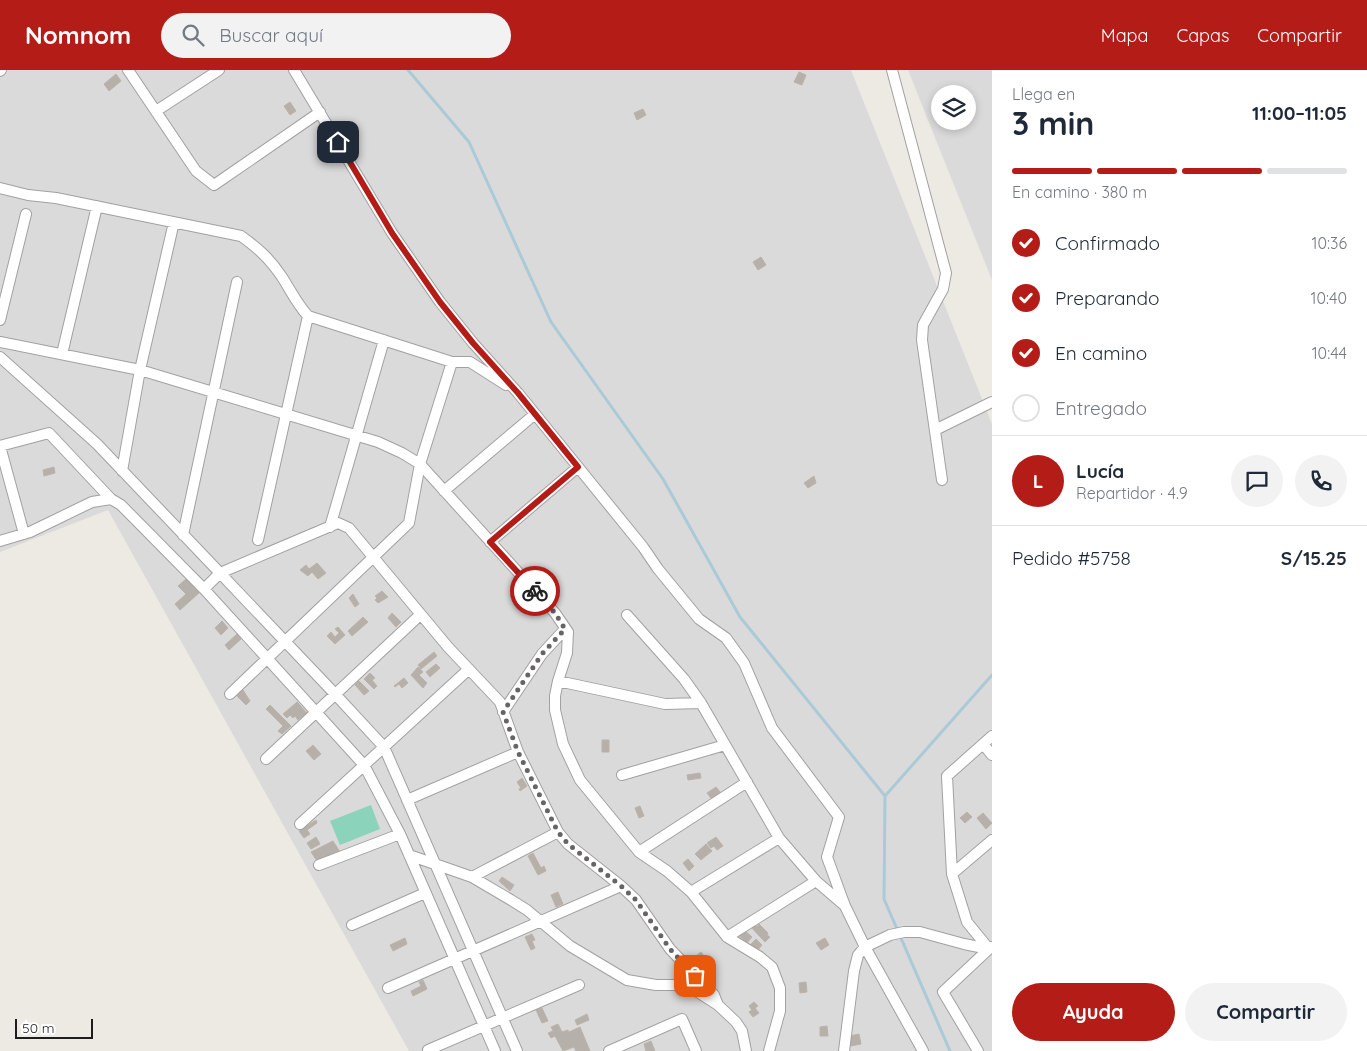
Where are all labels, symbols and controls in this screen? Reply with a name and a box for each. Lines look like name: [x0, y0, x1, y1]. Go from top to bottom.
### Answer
search box: [161, 13, 511, 58]
text: Nomnom: [25, 20, 131, 50]
icon: search: [179, 21, 207, 49]
text: Buscar aquí: [219, 23, 323, 47]
text: Mapa: [1101, 24, 1148, 47]
text: Capas: [1176, 24, 1229, 47]
text: Compartir: [1257, 24, 1342, 47]
text: Llega en: [1012, 84, 1075, 104]
map controls: [931, 85, 976, 130]
button: layers: [931, 85, 976, 130]
text: 11:00–11:05: [1252, 101, 1347, 125]
text: 3 min: [1012, 103, 1094, 143]
pin: [317, 121, 359, 163]
icon: home: [324, 128, 352, 156]
text: En camino · 380 m: [1012, 182, 1147, 202]
icon: check: [1012, 229, 1040, 257]
text: Confirmado: [1055, 231, 1160, 255]
text: 10:36: [1312, 233, 1347, 253]
icon: check: [1012, 284, 1040, 312]
text: Preparando: [1055, 286, 1160, 310]
text: 10:40: [1311, 288, 1347, 308]
icon: check: [1012, 339, 1040, 367]
text: En camino: [1055, 341, 1147, 365]
text: 10:44: [1312, 343, 1347, 363]
text: Entregado: [1055, 396, 1147, 420]
button: chat: [1231, 455, 1283, 507]
button: phone: [1295, 455, 1347, 507]
text: Lucía: [1076, 459, 1124, 483]
text: L: [1033, 469, 1043, 493]
text: Repartidor · 4.9: [1076, 483, 1188, 503]
text: Pedido #5758: [1012, 546, 1131, 570]
text: S/15.25: [1281, 546, 1347, 570]
courier: [510, 566, 560, 616]
icon: bike: [521, 577, 549, 605]
pin: [674, 955, 716, 997]
icon: bag: [681, 962, 709, 990]
button: Ayuda: [1012, 983, 1175, 1041]
button: Compartir: [1185, 983, 1347, 1041]
scale bar: [15, 1016, 92, 1039]
text: 50 m: [22, 1019, 55, 1037]

